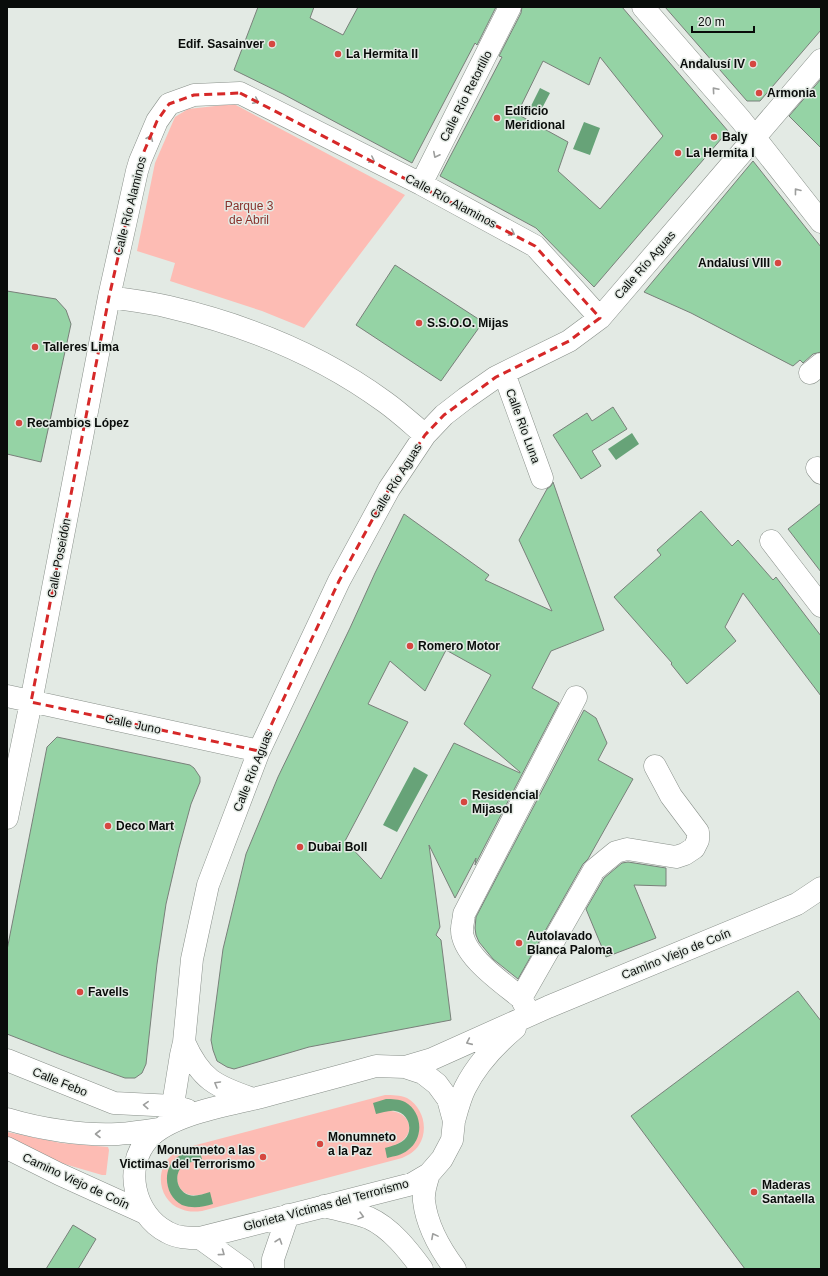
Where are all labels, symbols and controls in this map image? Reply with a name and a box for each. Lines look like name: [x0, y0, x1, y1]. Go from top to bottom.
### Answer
scale bar: [692, 8, 754, 34]
text: 20 m: [698, 15, 725, 29]
place label: Edif. Sasainver: [178, 37, 264, 51]
marker: Edif. Sasainver: [267, 39, 277, 49]
place label: La Hermita II: [346, 47, 418, 61]
street label: Calle Río Retortillo: [437, 48, 495, 144]
marker: La Hermita II: [333, 49, 343, 59]
place label: Andalusí IV: [680, 57, 745, 71]
marker: Andalusí IV: [748, 59, 758, 69]
place label: Armonia: [767, 86, 816, 100]
one-way arrow: [713, 88, 720, 95]
marker: Armonia: [754, 88, 764, 98]
one-way arrow: [252, 96, 259, 104]
place label: Edificio Meridional: [505, 104, 565, 132]
marker: Edificio Meridional: [492, 113, 502, 123]
place label: Baly: [722, 130, 748, 144]
marker: Baly: [709, 132, 719, 142]
one-way arrow: [145, 134, 153, 141]
place label: La Hermita I: [686, 146, 755, 160]
marker: La Hermita I: [673, 148, 683, 158]
one-way arrow: [434, 150, 441, 158]
street label: Calle Río Alaminos: [111, 155, 149, 257]
one-way arrow: [368, 155, 375, 162]
street label: Calle Río Alaminos: [403, 171, 499, 231]
one-way arrow: [795, 189, 802, 196]
park label: Parque 3 de Abril: [225, 199, 274, 227]
street label: Calle Río Aguas: [611, 228, 679, 302]
one-way arrow: [508, 229, 515, 236]
place label: Andalusí VIII: [698, 256, 770, 270]
marker: Andalusí VIII: [773, 258, 783, 268]
place label: S.S.O.O. Mijas: [427, 316, 509, 330]
marker: S.S.O.O. Mijas: [414, 318, 424, 328]
place label: Talleres Lima: [43, 340, 119, 354]
marker: Talleres Lima: [30, 342, 40, 352]
street label: Calle Rio Luna: [503, 387, 543, 466]
place label: Recambios López: [27, 416, 129, 430]
marker: Recambios López: [14, 418, 24, 428]
street label: Calle Río Aguas: [367, 441, 425, 521]
street label: Calle Poseidón: [44, 517, 74, 599]
place label: Romero Motor: [418, 639, 500, 653]
marker: Romero Motor: [405, 641, 415, 651]
street label: Calle Juno: [104, 711, 163, 737]
street label: Calle Río Aguas: [230, 728, 276, 814]
place label: Residencial Mijasol: [472, 788, 539, 816]
marker: Residencial Mijasol: [459, 797, 469, 807]
place label: Deco Mart: [116, 819, 174, 833]
marker: Deco Mart: [103, 821, 113, 831]
place label: Dubai Boll: [308, 840, 367, 854]
marker: Dubai Boll: [295, 842, 305, 852]
street label: Camino Viejo de Coín: [619, 926, 733, 982]
place label: Autolavado Blanca Paloma: [527, 929, 613, 957]
marker: Autolavado Blanca Paloma: [514, 938, 524, 948]
place label: Favells: [88, 985, 129, 999]
marker: Favells: [75, 987, 85, 997]
one-way arrow: [465, 1038, 472, 1046]
street label: Calle Febo: [30, 1065, 90, 1099]
one-way arrow: [214, 1081, 221, 1088]
one-way arrow: [143, 1100, 149, 1109]
one-way arrow: [95, 1130, 101, 1138]
place label: Monumneto a la Paz: [328, 1130, 396, 1158]
marker: Monumneto a la Paz: [315, 1139, 325, 1149]
place label: Monumneto a las Victimas del Terrorismo: [119, 1143, 255, 1171]
street label: Camino Viejo de Coín: [20, 1150, 132, 1212]
marker: Monumneto a las Victimas del Terrorismo: [258, 1152, 268, 1162]
street label: Glorieta Víctimas del Terrorismo: [242, 1176, 410, 1234]
place label: Maderas Santaella: [762, 1178, 815, 1206]
marker: Maderas Santaella: [749, 1187, 759, 1197]
one-way arrow: [357, 1211, 364, 1220]
one-way arrow: [432, 1233, 439, 1241]
one-way arrow: [274, 1238, 283, 1245]
one-way arrow: [217, 1248, 224, 1255]

